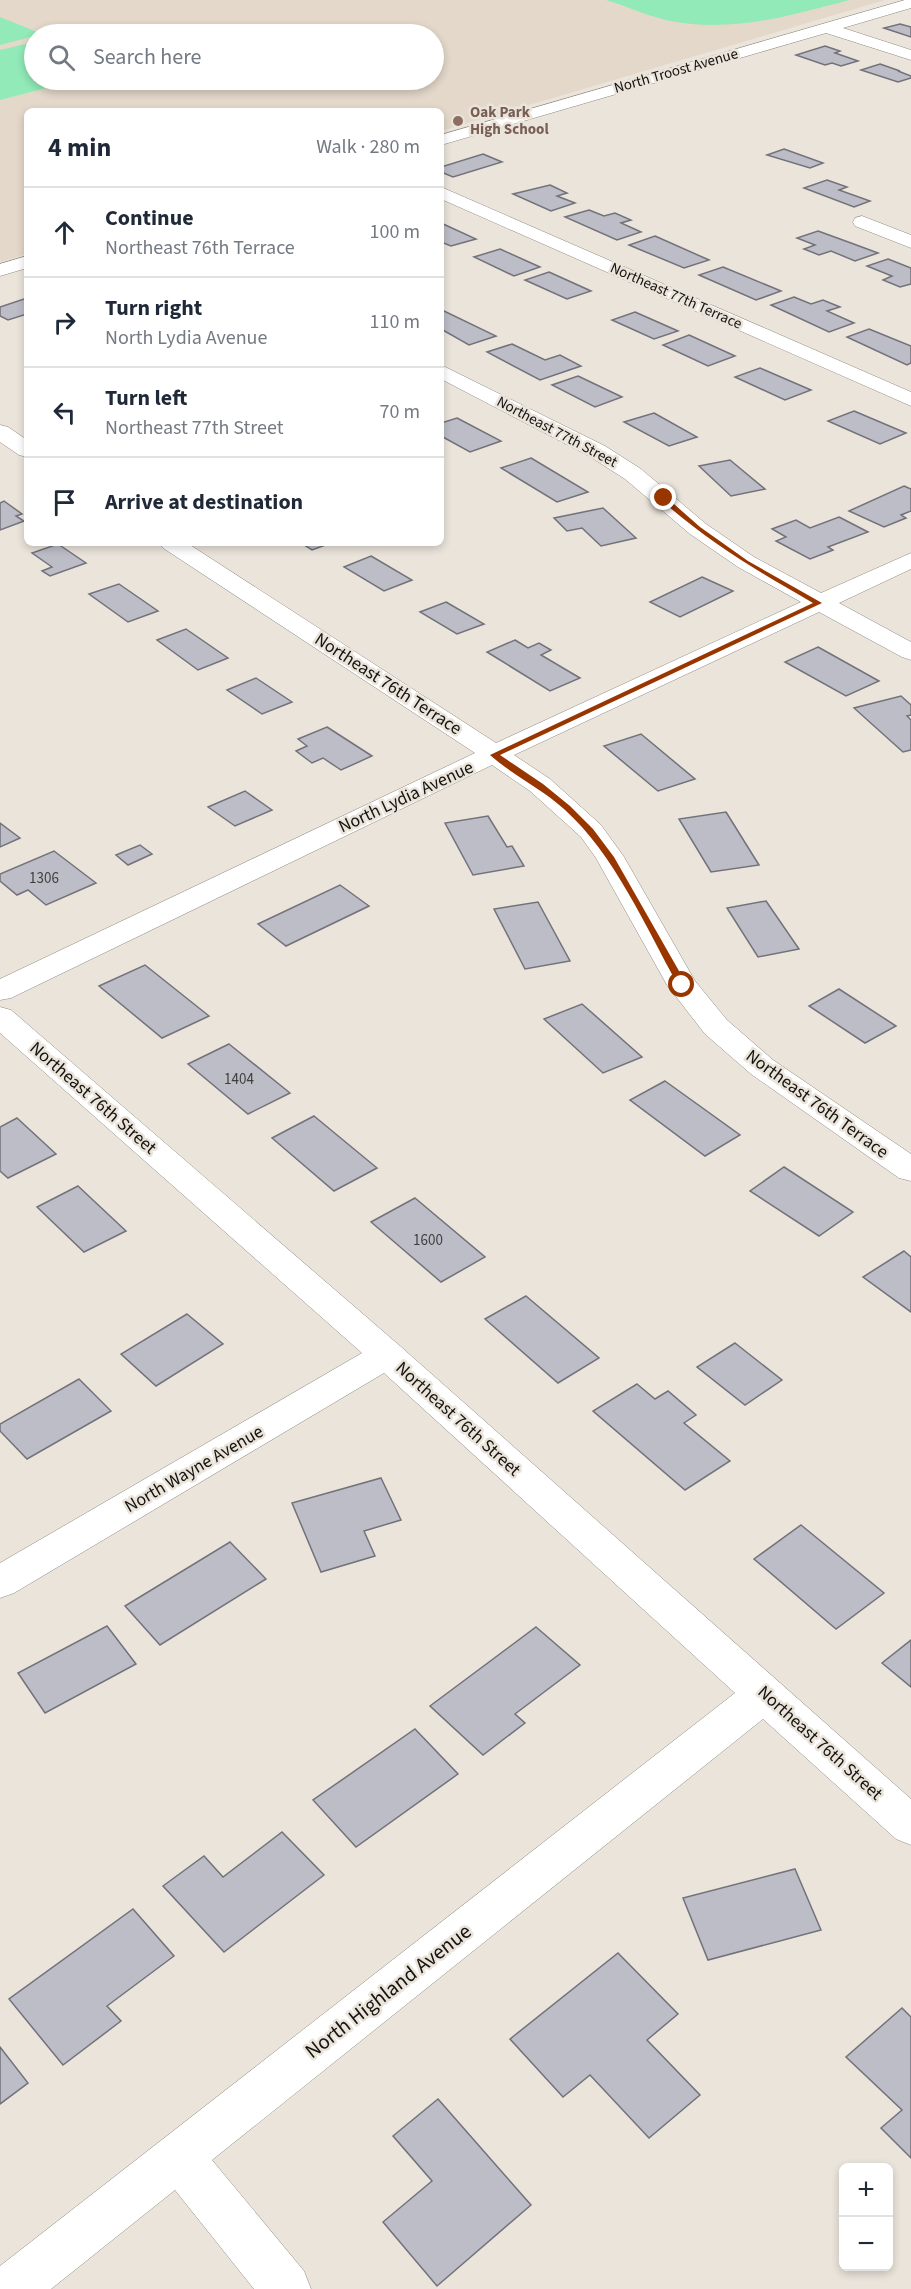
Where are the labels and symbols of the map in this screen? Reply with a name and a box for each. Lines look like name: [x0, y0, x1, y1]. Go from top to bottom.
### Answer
street label: North Troost Avenue: [611, 43, 741, 99]
place label: Oak Park High School: [470, 102, 549, 140]
marker: Oak Park High School: [451, 114, 465, 128]
street label: Northeast 77th Terrace: [607, 257, 745, 335]
street label: Northeast 77th Street: [493, 391, 621, 473]
route end: [650, 484, 676, 510]
street label: Northeast 76th Terrace: [310, 627, 466, 741]
street label: North Lydia Avenue: [334, 755, 478, 839]
house number: 1306: [29, 868, 59, 889]
route start: [668, 971, 694, 997]
street label: Northeast 76th Street: [24, 1036, 162, 1160]
street label: Northeast 76th Terrace: [741, 1044, 893, 1164]
house number: 1404: [224, 1069, 254, 1090]
house number: 1600: [413, 1230, 443, 1251]
street label: Northeast 76th Street: [390, 1356, 526, 1482]
street label: North Wayne Avenue: [120, 1419, 268, 1519]
street label: Northeast 76th Street: [752, 1680, 888, 1806]
street label: North Highland Avenue: [298, 1916, 478, 2066]

